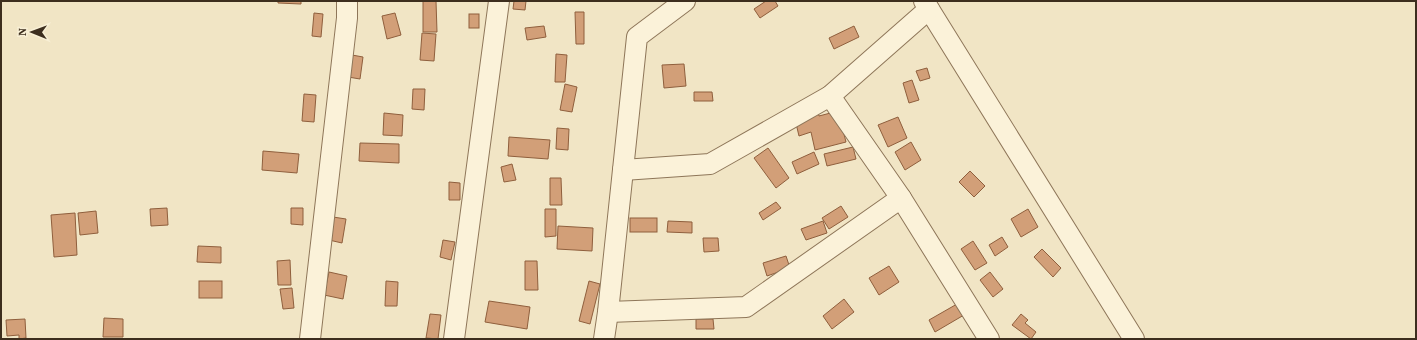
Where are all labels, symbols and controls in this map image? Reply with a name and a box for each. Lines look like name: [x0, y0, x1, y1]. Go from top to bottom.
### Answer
north arrow: [12, 12, 52, 52]
text: N: [15, 28, 30, 36]

